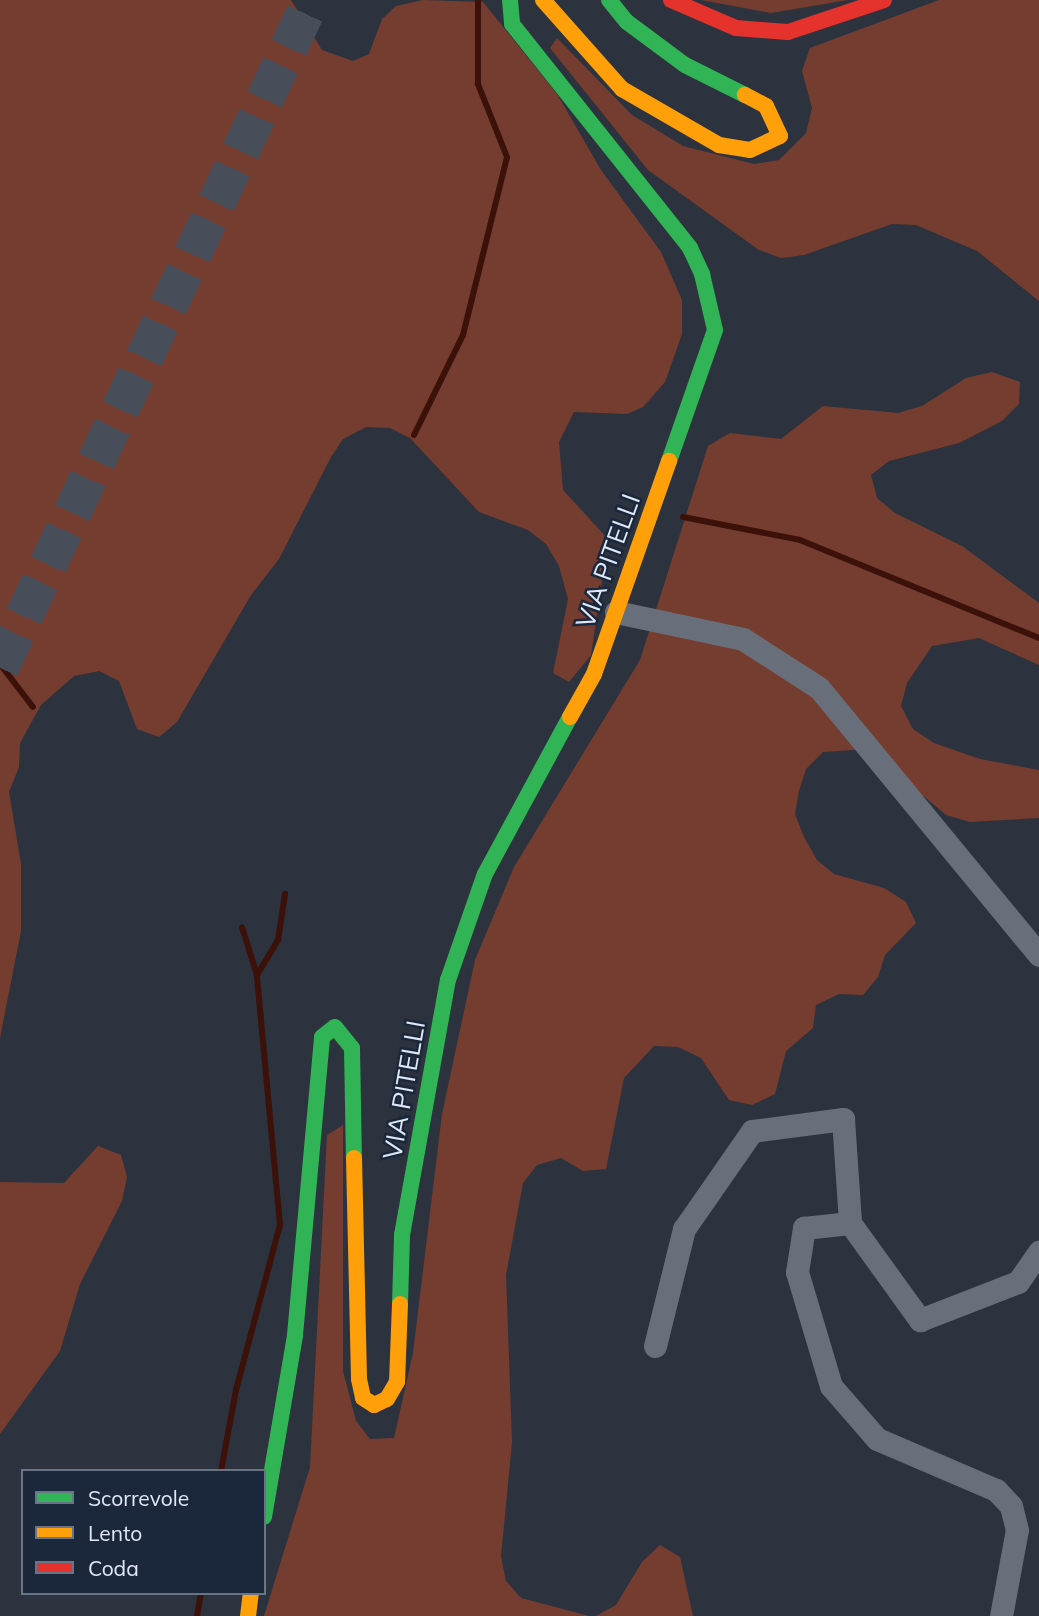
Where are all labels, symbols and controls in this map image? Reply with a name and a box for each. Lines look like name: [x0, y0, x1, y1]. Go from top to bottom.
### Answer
street label: VIA PITELLI: [569, 490, 647, 632]
street label: VIA PITELLI: [376, 1018, 432, 1162]
legend: [21, 1469, 266, 1595]
text: Scorrevole: [88, 1485, 189, 1511]
text: Lento: [88, 1520, 142, 1546]
text: Coda: [88, 1555, 139, 1581]

